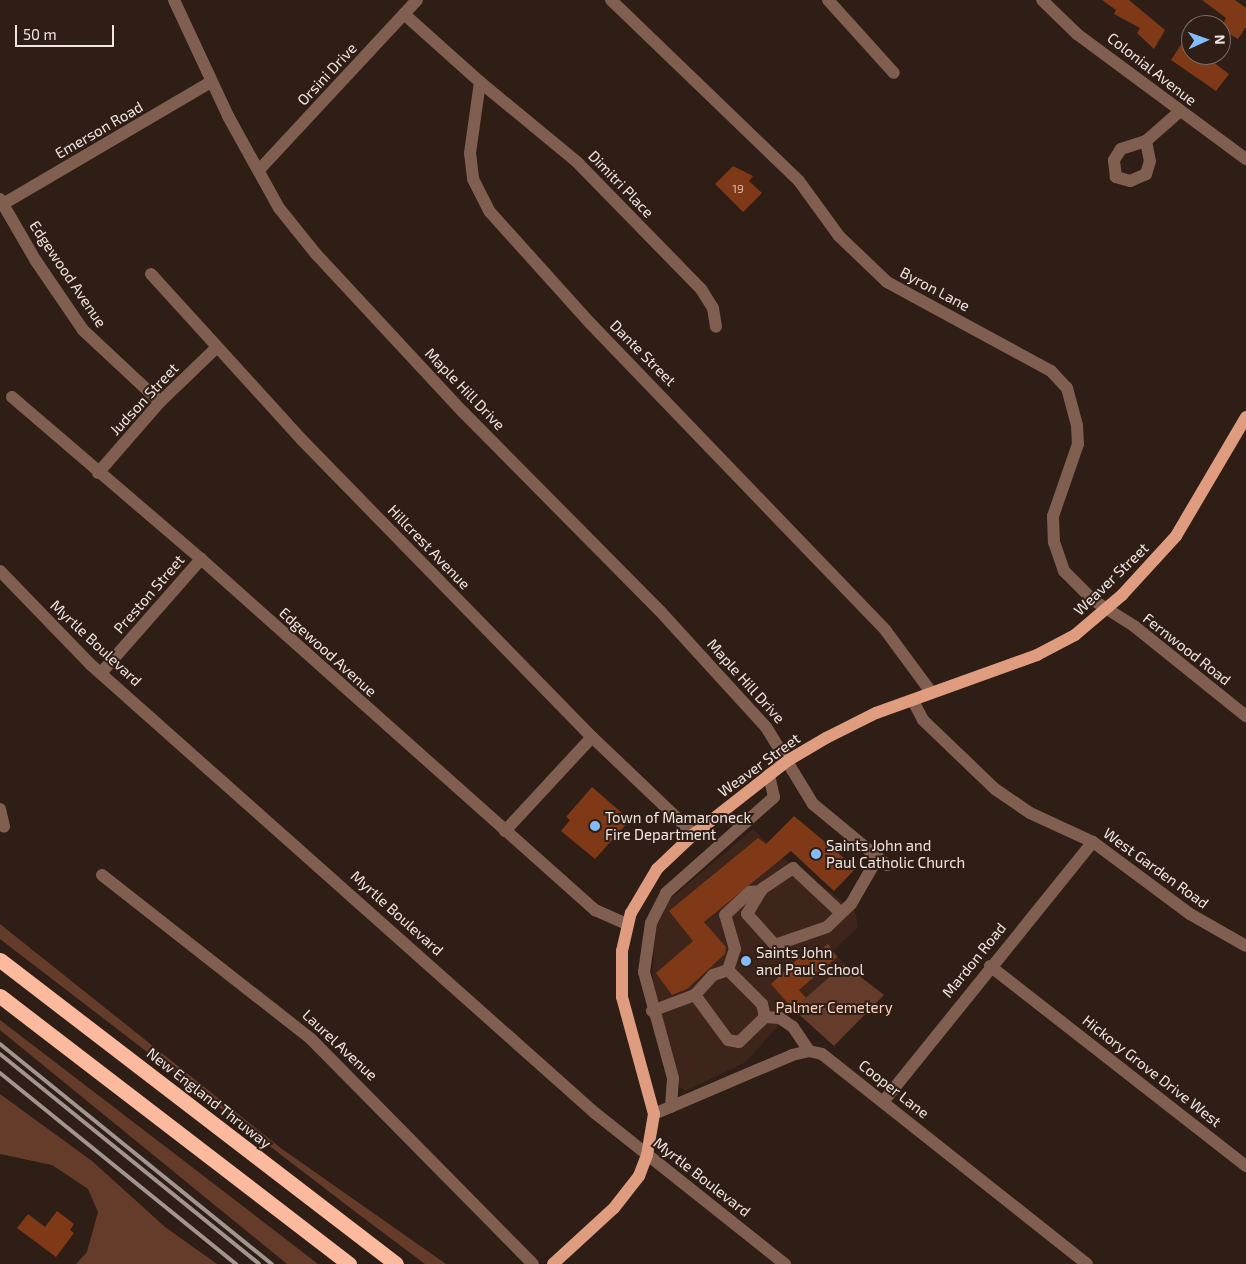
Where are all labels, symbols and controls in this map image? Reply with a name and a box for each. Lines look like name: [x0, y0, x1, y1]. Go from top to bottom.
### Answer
scale bar: [18, 15, 116, 47]
north arrow: [1181, 15, 1231, 65]
text: 50 m: [23, 25, 57, 43]
street label: Colonial Avenue: [1104, 28, 1200, 110]
text: N: [1212, 34, 1229, 45]
street label: Orsini Drive: [294, 39, 360, 109]
street label: Emerson Road: [52, 98, 146, 162]
street label: Dimitri Place: [585, 147, 657, 221]
house number: 19: [732, 182, 744, 196]
street label: Edgewood Avenue: [26, 217, 110, 331]
street label: Byron Lane: [897, 263, 973, 315]
street label: Dante Street: [606, 316, 680, 390]
street label: Maple Hill Drive: [421, 344, 509, 434]
street label: Judson Street: [106, 359, 182, 439]
street label: Hillcrest Avenue: [384, 501, 474, 593]
street label: Weaver Street: [1070, 539, 1152, 619]
street label: Preston Street: [110, 551, 188, 637]
street label: Myrtle Boulevard: [47, 596, 145, 690]
street label: Edgewood Avenue: [276, 604, 380, 700]
street label: Fernwood Road: [1140, 609, 1234, 689]
street label: Maple Hill Drive: [703, 635, 789, 727]
street label: Weaver Street: [714, 729, 804, 801]
place label: Town of Mamaroneck Fire Department: [605, 808, 751, 843]
marker: Town of Mamaroneck Fire Department: [589, 820, 601, 832]
street label: West Garden Road: [1100, 824, 1212, 912]
place label: Saints John and Paul Catholic Church: [826, 836, 966, 871]
marker: Saints John and Paul Catholic Church: [810, 848, 822, 860]
street label: Myrtle Boulevard: [347, 867, 447, 959]
street label: Mardon Road: [938, 919, 1010, 1001]
place label: Saints John and Paul School: [756, 943, 864, 978]
marker: Saints John and Paul School: [740, 955, 752, 967]
park label: Palmer Cemetery: [775, 999, 893, 1017]
street label: Laurel Avenue: [299, 1006, 381, 1084]
street label: Hickory Grove Drive West: [1079, 1011, 1225, 1131]
street label: New England Thruway: [143, 1044, 275, 1152]
street label: Cooper Lane: [855, 1056, 933, 1122]
street label: Myrtle Boulevard: [650, 1134, 754, 1220]

